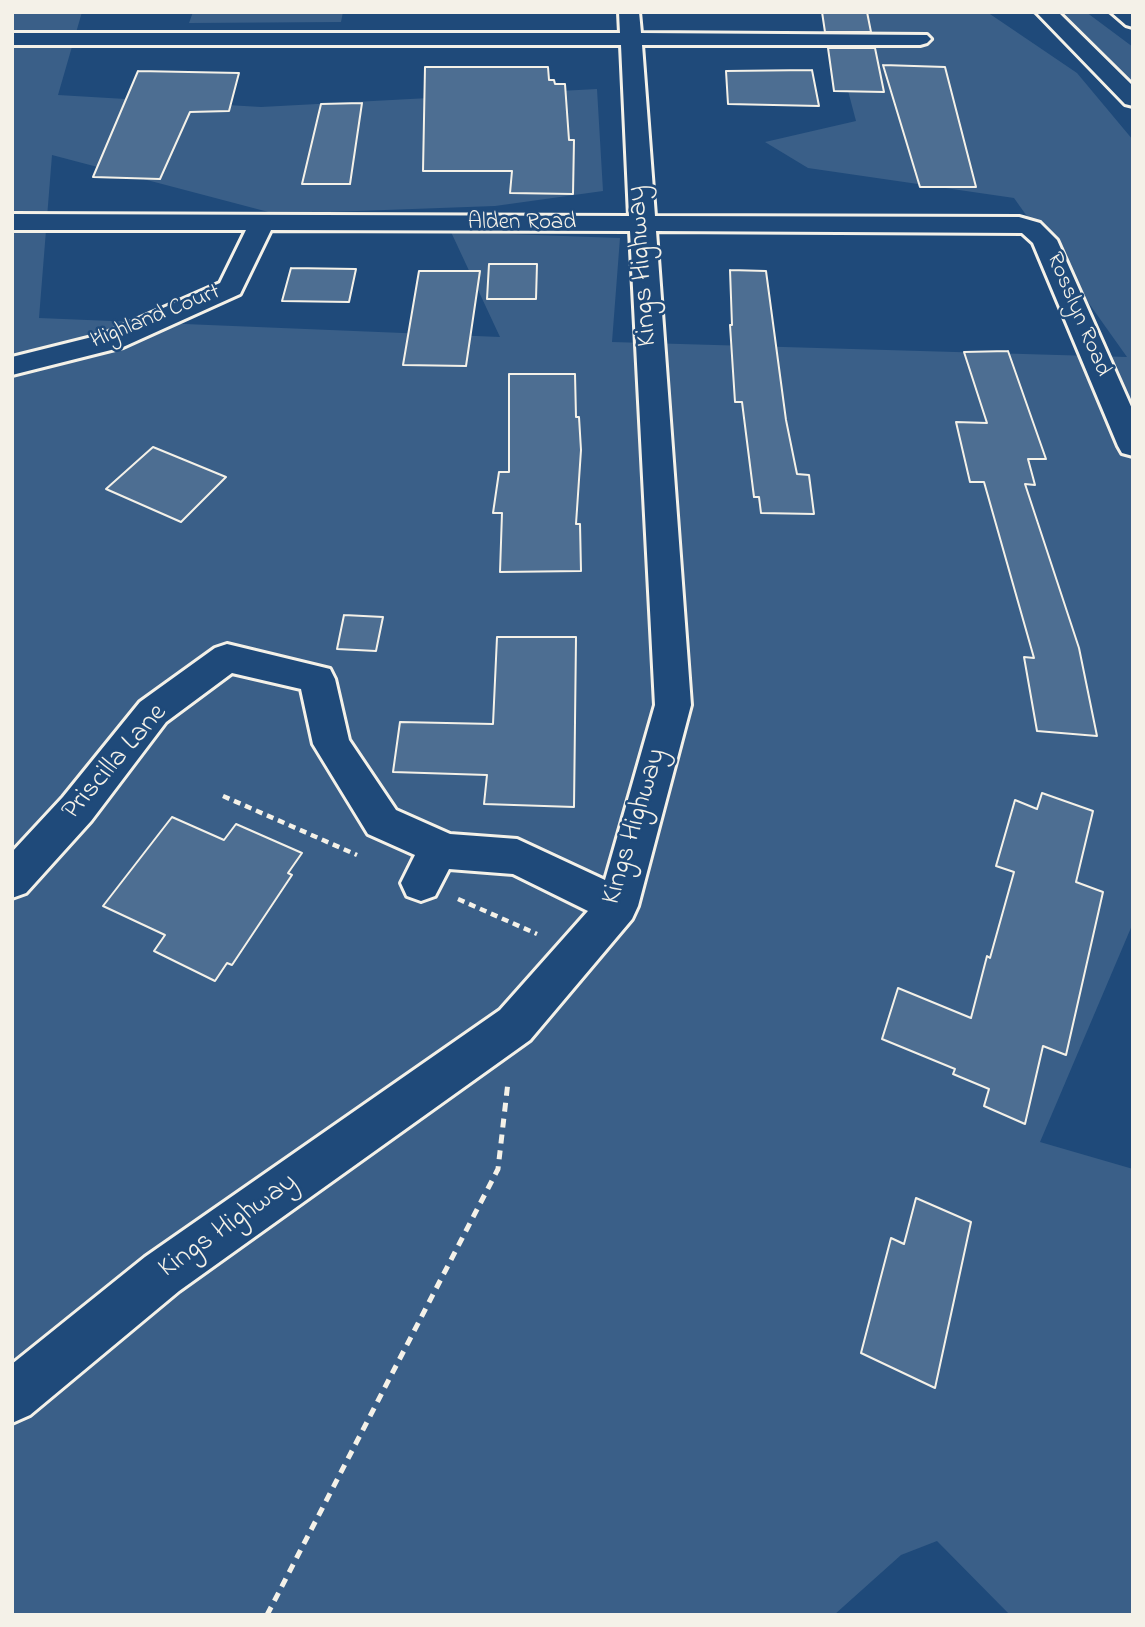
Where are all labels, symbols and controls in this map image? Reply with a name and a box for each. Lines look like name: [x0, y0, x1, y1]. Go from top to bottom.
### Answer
street label: Kings Highway: [622, 184, 666, 348]
street label: Alden Road: [468, 210, 576, 238]
street label: Rosslyn Road: [1039, 249, 1115, 381]
street label: Highland Court: [87, 280, 225, 356]
street label: Priscilla Lane: [56, 698, 176, 828]
street label: Kings Highway: [596, 745, 676, 909]
street label: Kings Highway: [153, 1167, 305, 1287]

